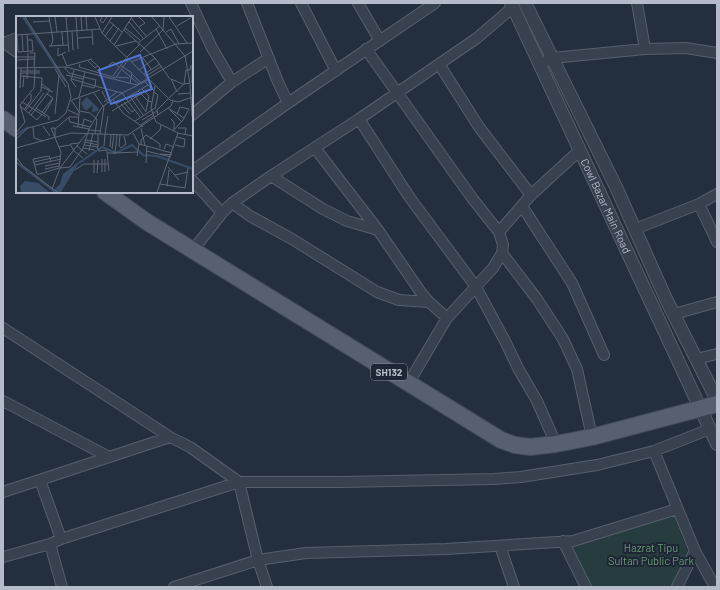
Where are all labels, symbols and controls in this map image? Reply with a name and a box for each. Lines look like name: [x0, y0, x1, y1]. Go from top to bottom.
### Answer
inset map: [16, 16, 193, 193]
street label: Cowl Bazar Main Road: [579, 156, 634, 255]
road number: SH132: [371, 364, 407, 380]
park label: Hazrat Tipu Sultan Public Park: [608, 541, 694, 567]

